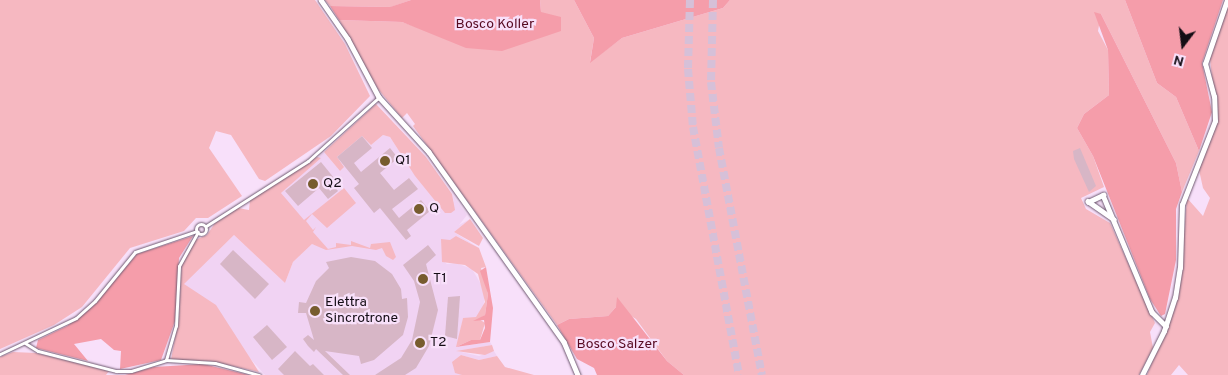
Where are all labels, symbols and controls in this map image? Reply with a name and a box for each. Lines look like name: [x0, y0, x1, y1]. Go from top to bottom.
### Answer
park label: Bosco Koller: [456, 17, 534, 33]
north arrow: [1158, 20, 1208, 70]
text: N: [1172, 50, 1186, 69]
place label: Q1: [395, 153, 410, 169]
marker: Q1: [379, 155, 391, 167]
place label: Q2: [323, 176, 342, 192]
marker: Q2: [307, 178, 319, 190]
place label: Q: [429, 201, 439, 217]
marker: Q: [413, 203, 425, 215]
place label: T1: [433, 271, 447, 287]
marker: T1: [417, 273, 429, 285]
place label: Elettra Sincrotrone: [325, 295, 398, 328]
marker: Elettra Sincrotrone: [309, 305, 321, 317]
place label: T2: [430, 335, 447, 351]
marker: T2: [414, 337, 426, 349]
park label: Bosco Salzer: [576, 337, 658, 353]

